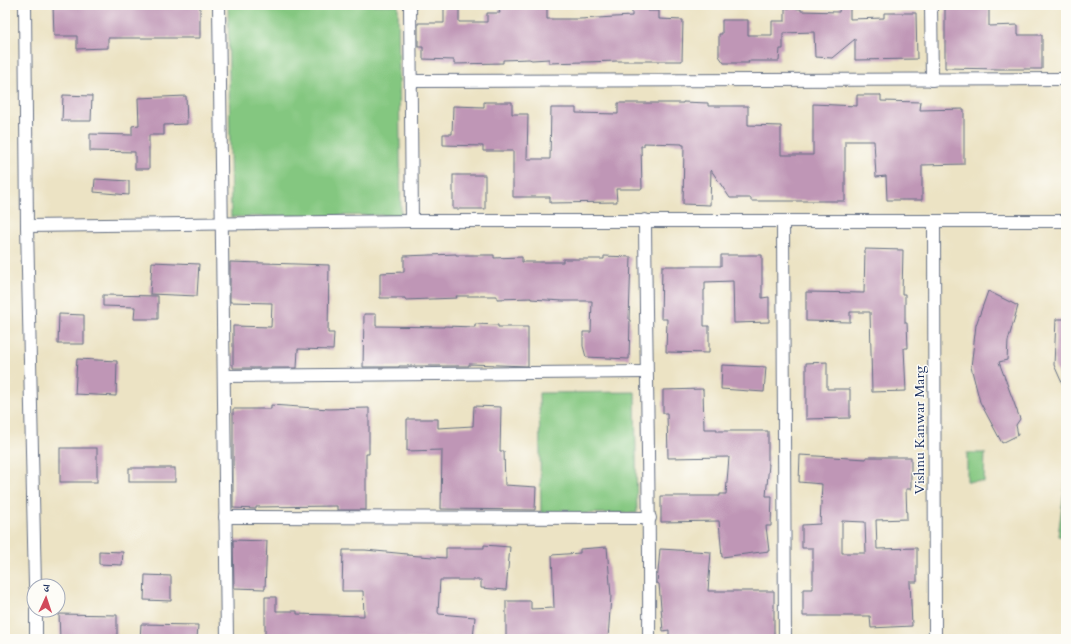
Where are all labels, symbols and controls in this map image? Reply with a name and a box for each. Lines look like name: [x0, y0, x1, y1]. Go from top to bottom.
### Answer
street label: Vishnu Kanwar Marg: [910, 365, 929, 494]
north arrow: [26, 578, 66, 618]
text: उ: [42, 581, 51, 596]

